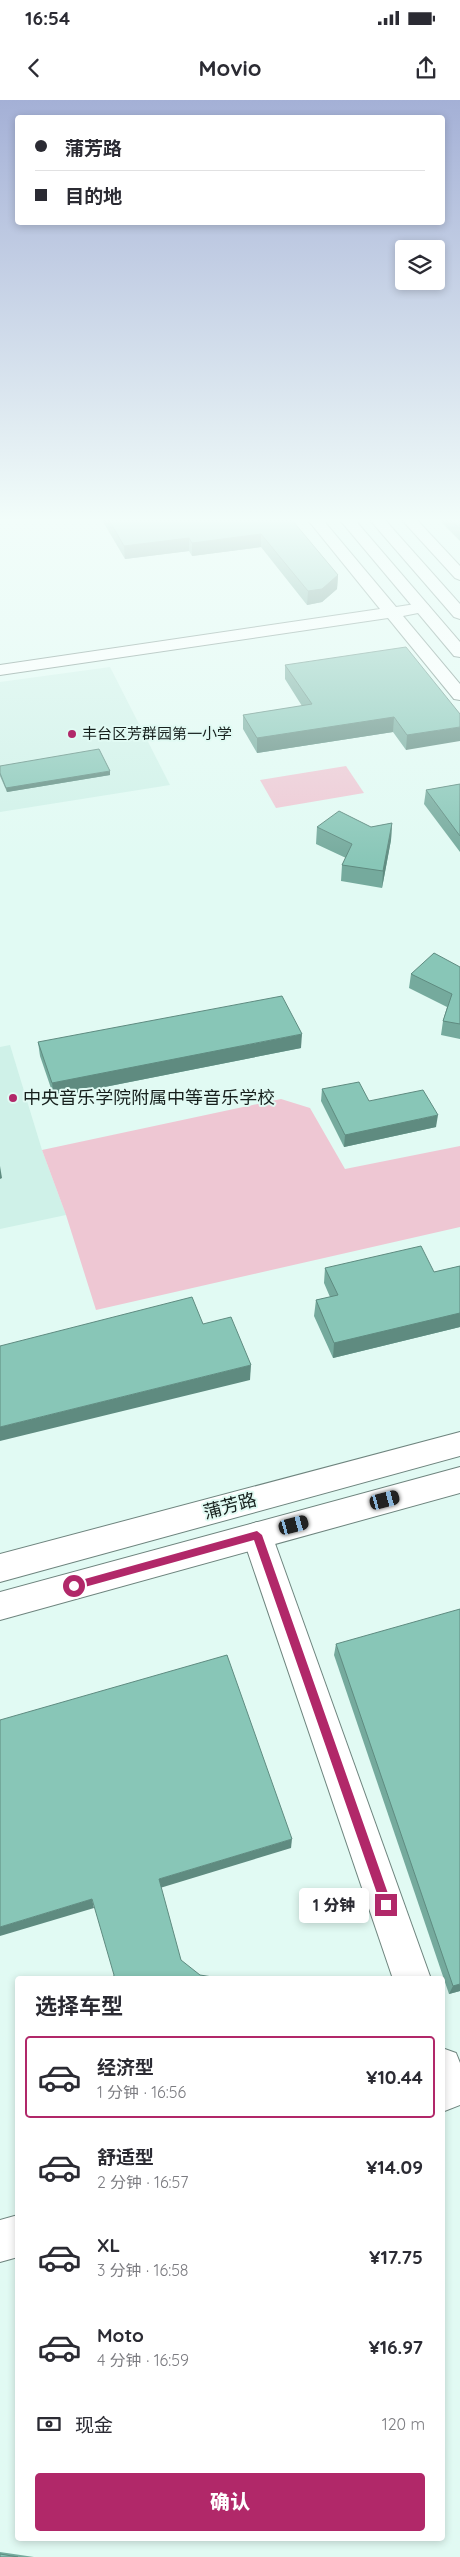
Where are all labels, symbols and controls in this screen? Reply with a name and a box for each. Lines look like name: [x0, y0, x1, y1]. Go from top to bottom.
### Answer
text: 16:54: [25, 6, 70, 30]
icon: back: [20, 54, 48, 82]
text: Movio: [199, 54, 261, 82]
icon: share: [412, 54, 440, 82]
text: 蒲芳路: [65, 136, 122, 160]
text: 目的地: [65, 184, 122, 208]
map controls: [395, 240, 445, 290]
button: layers: [395, 240, 445, 290]
place label: 丰台区芳群园第一小学: [82, 724, 232, 743]
marker: 丰台区芳群园第一小学: [66, 728, 78, 740]
place label: 中央音乐学院附属中等音乐学校: [23, 1086, 275, 1109]
marker: 中央音乐学院附属中等音乐学校: [7, 1092, 19, 1104]
street label: 蒲芳路: [201, 1487, 259, 1524]
car: [368, 1489, 401, 1511]
car: [277, 1514, 310, 1536]
route start: [63, 1575, 85, 1597]
callout: 1 分钟: [298, 1888, 368, 1922]
route end: [375, 1894, 397, 1916]
text: 1 分钟: [313, 1895, 355, 1915]
text: 选择车型: [35, 1992, 123, 2020]
icon: car: [37, 2055, 82, 2100]
text: 经济型: [97, 2055, 154, 2079]
text: ¥10.44: [366, 2065, 423, 2089]
text: 1 分钟 · 16:56: [97, 2082, 186, 2102]
icon: car: [37, 2145, 82, 2190]
text: 舒适型: [97, 2145, 154, 2169]
text: ¥14.09: [366, 2155, 423, 2179]
text: 2 分钟 · 16:57: [97, 2172, 189, 2192]
text: XL: [97, 2233, 120, 2257]
icon: car: [37, 2235, 82, 2280]
text: ¥17.75: [369, 2245, 423, 2269]
text: 3 分钟 · 16:58: [97, 2260, 189, 2280]
text: Moto: [97, 2323, 144, 2347]
icon: car: [37, 2325, 82, 2370]
text: ¥16.97: [368, 2335, 423, 2359]
text: 4 分钟 · 16:59: [97, 2350, 189, 2370]
icon: cash: [35, 2410, 63, 2438]
text: 现金: [75, 2413, 113, 2437]
text: 120 m: [382, 2414, 425, 2434]
button: 确认: [35, 2473, 425, 2531]

